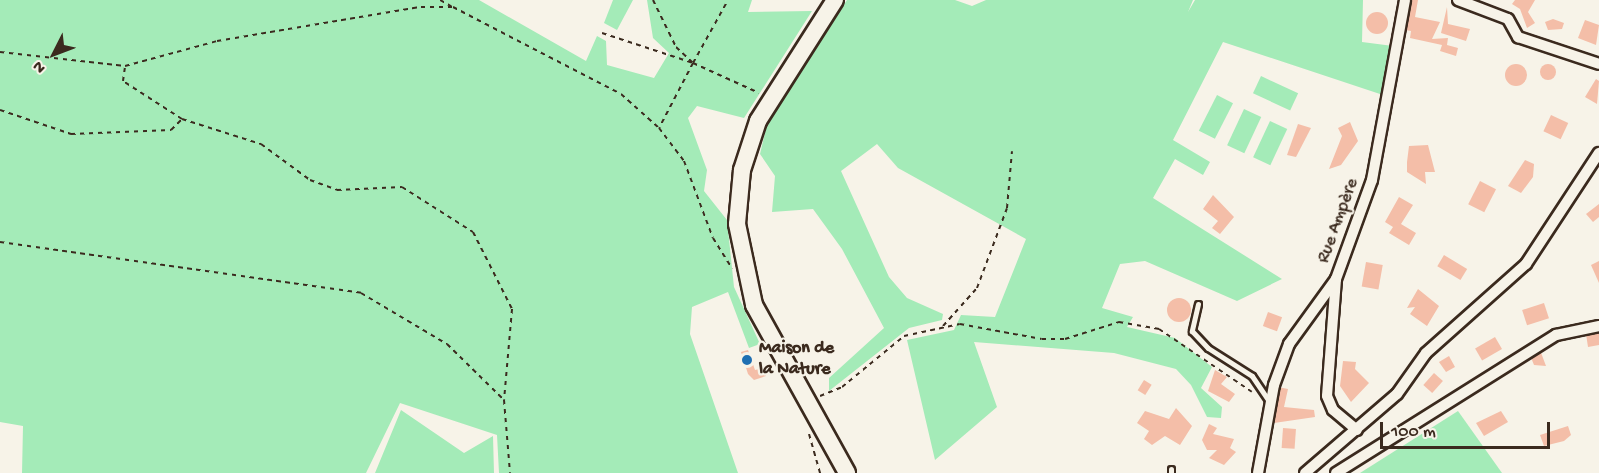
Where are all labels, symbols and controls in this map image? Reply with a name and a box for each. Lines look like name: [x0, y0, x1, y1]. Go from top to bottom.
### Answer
north arrow: [24, 24, 84, 84]
text: N: [30, 56, 51, 77]
street label: Rue Ampère: [1314, 176, 1364, 266]
place label: Maison de la Nature: [759, 339, 834, 382]
marker: Maison de la Nature: [740, 353, 754, 367]
scale bar: [1383, 410, 1552, 448]
text: 100 m: [1391, 422, 1436, 443]

